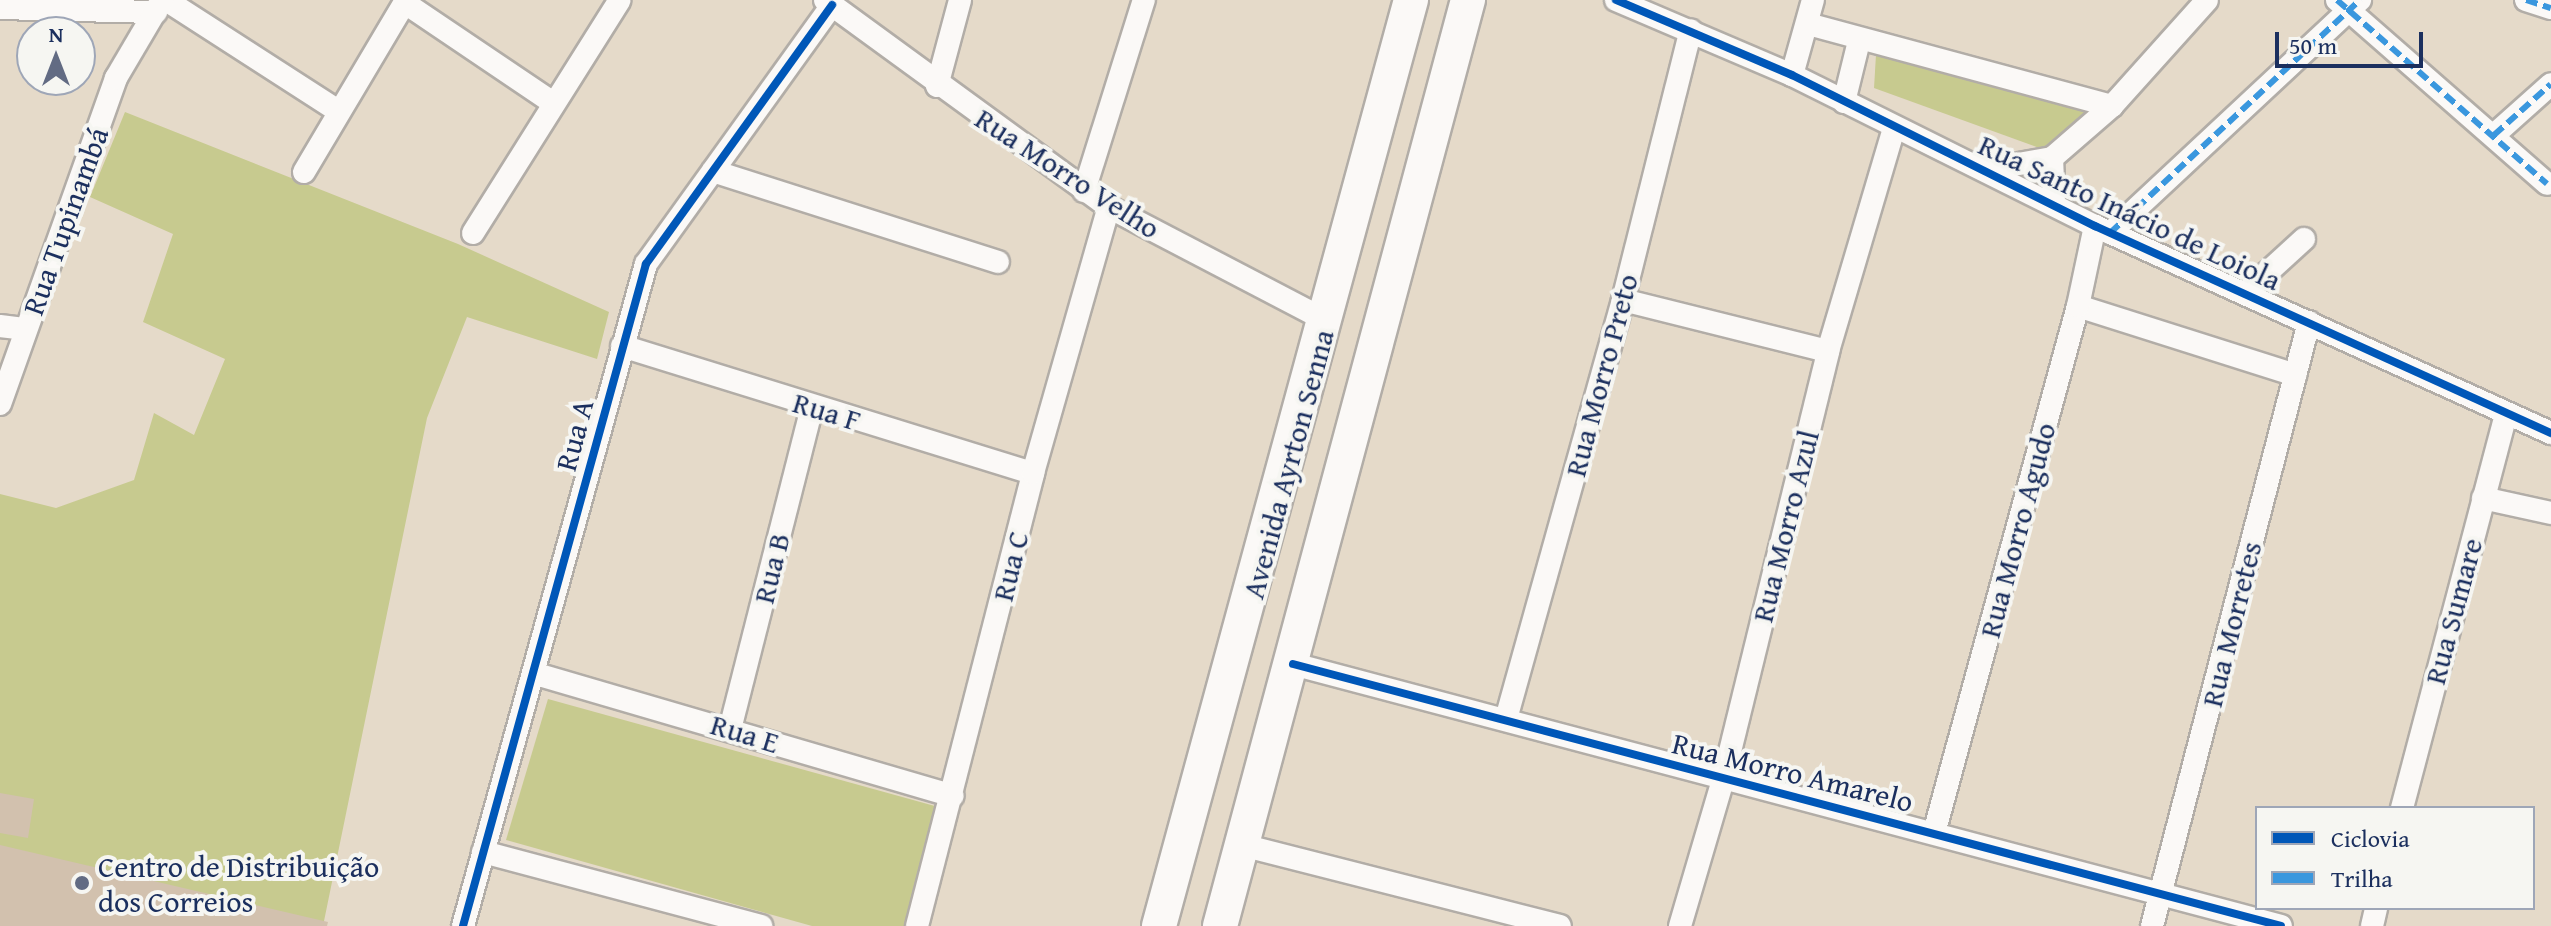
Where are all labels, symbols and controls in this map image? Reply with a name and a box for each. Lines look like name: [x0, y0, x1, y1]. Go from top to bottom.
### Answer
north arrow: [16, 16, 96, 96]
scale bar: [2279, 16, 2427, 66]
text: N: [49, 18, 63, 50]
text: 50 m: [2289, 28, 2337, 63]
street label: Rua Morro Velho: [969, 100, 1167, 246]
street label: Rua Tupinambá: [14, 122, 116, 320]
street label: Rua Santo Inácio de Loiola: [1973, 126, 2287, 298]
street label: Rua Morro Preto: [1557, 270, 1645, 480]
street label: Avenida Ayrton Senna: [1235, 326, 1341, 602]
street label: Rua F: [789, 384, 865, 438]
street label: Rua A: [547, 395, 601, 475]
street label: Rua Morro Agudo: [1971, 419, 2063, 641]
street label: Rua Morro Azul: [1744, 426, 1826, 626]
street label: Rua C: [984, 527, 1036, 605]
street label: Rua B: [745, 529, 797, 607]
street label: Rua Sumare: [2416, 534, 2490, 688]
street label: Rua Morretes: [2193, 538, 2269, 710]
street label: Rua E: [707, 706, 783, 760]
street label: Rua Morro Amarelo: [1669, 725, 1917, 819]
legend: [2255, 806, 2535, 910]
text: Ciclovia: [2331, 821, 2410, 856]
place label: Centro de Distribuição dos Correios: [98, 848, 379, 918]
text: Trilha: [2331, 861, 2393, 896]
marker: Centro de Distribuição dos Correios: [73, 874, 91, 892]

